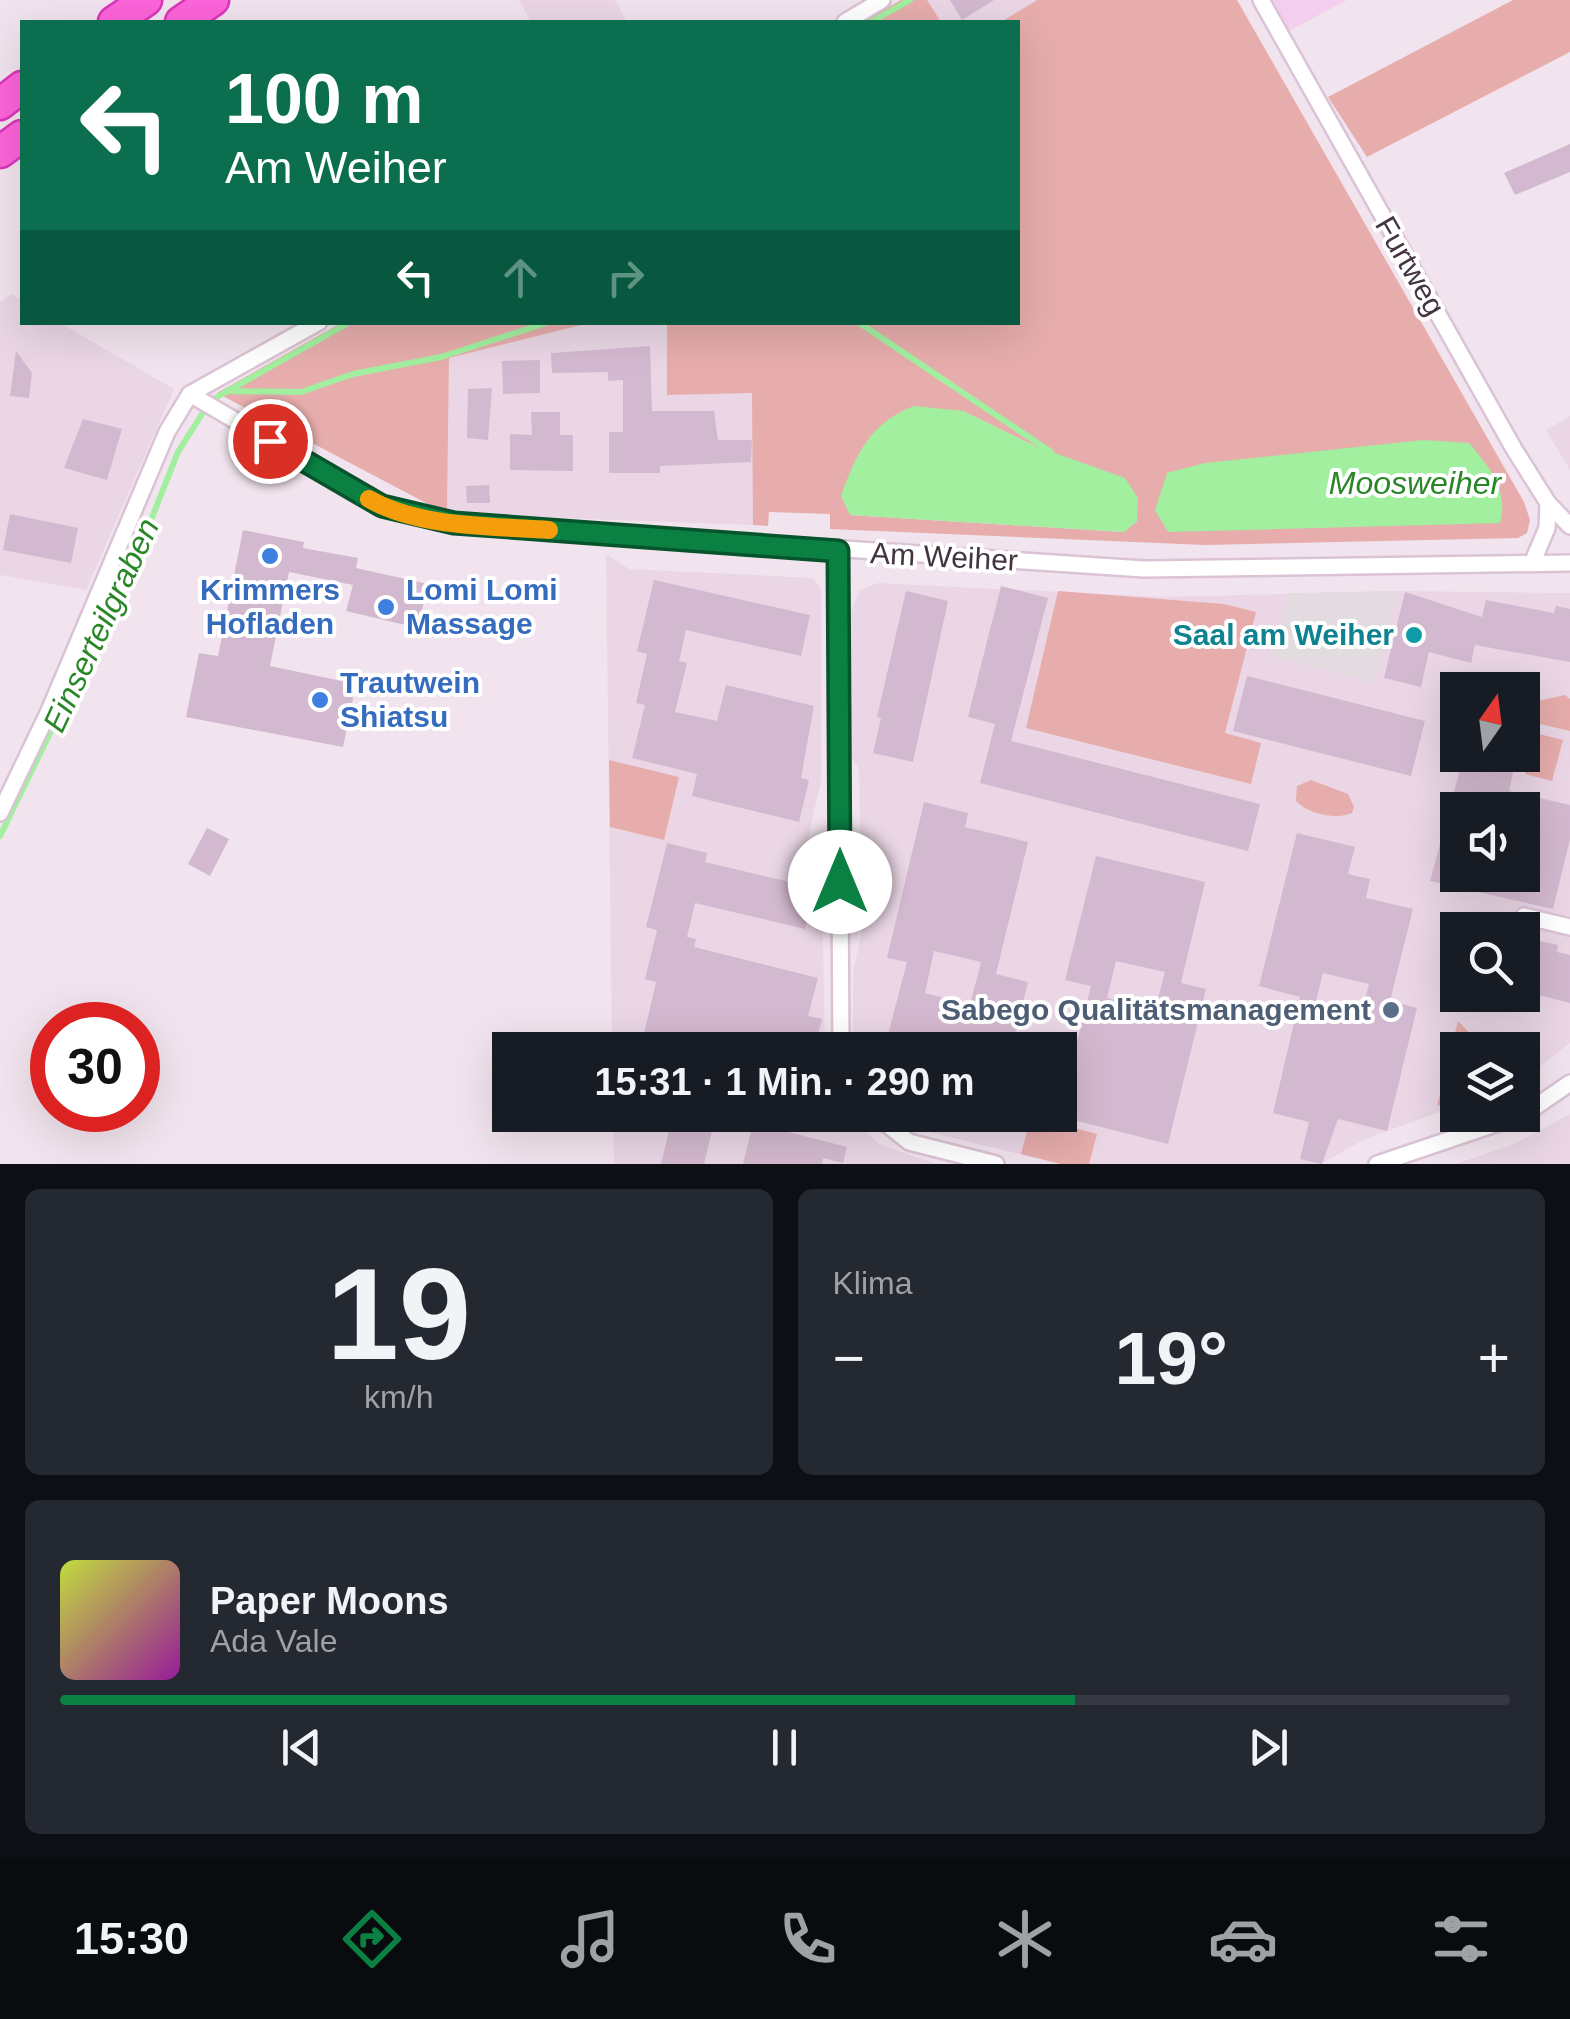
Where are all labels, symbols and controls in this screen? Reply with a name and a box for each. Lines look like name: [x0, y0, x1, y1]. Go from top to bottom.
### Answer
icon: left: [60, 60, 190, 190]
text: 100 m: [225, 60, 423, 138]
text: Am Weiher: [225, 142, 447, 193]
street label: Furtweg: [1369, 211, 1452, 321]
icon: left: [388, 250, 443, 305]
icon: ahead: [493, 250, 548, 305]
icon: right: [598, 250, 653, 305]
pin: [228, 399, 313, 484]
icon: arrive: [243, 414, 298, 469]
water label: Moosweiher: [1329, 465, 1503, 501]
water label: Einserteilgraben: [36, 513, 166, 737]
street label: Am Weiher: [869, 536, 1019, 577]
marker: Krimmers Hofladen: [259, 545, 281, 567]
place label: Krimmers Hofladen: [200, 573, 340, 640]
place label: Lomi Lomi Massage: [406, 573, 558, 640]
marker: Lomi Lomi Massage: [375, 596, 397, 618]
place label: Saal am Weiher: [1173, 618, 1394, 651]
marker: Saal am Weiher: [1403, 624, 1425, 646]
place label: Trautwein Shiatsu: [340, 666, 480, 733]
north arrow: [1440, 672, 1540, 772]
map controls: [1440, 672, 1540, 1132]
marker: Trautwein Shiatsu: [309, 689, 331, 711]
button: sound: [1440, 792, 1540, 892]
position arrow: [788, 830, 892, 934]
button: search: [1440, 912, 1540, 1012]
place label: Sabego Qualitätsmanagement: [941, 993, 1371, 1026]
marker: Sabego Qualitätsmanagement: [1380, 999, 1402, 1021]
speed limit sign: 30: [30, 1002, 160, 1132]
button: layers: [1440, 1032, 1540, 1132]
text: 15:31 · 1 Min. · 290 m: [594, 1061, 975, 1103]
text: 19: [326, 1241, 471, 1387]
text: Klima: [833, 1265, 913, 1301]
text: 19°: [1115, 1316, 1228, 1400]
text: −: [833, 1327, 865, 1389]
text: +: [1478, 1327, 1510, 1389]
text: km/h: [364, 1379, 433, 1415]
text: Paper Moons: [210, 1580, 449, 1622]
text: Ada Vale: [210, 1623, 338, 1659]
icon: previous: [274, 1720, 329, 1775]
icon: pause: [757, 1720, 812, 1775]
icon: next: [1241, 1720, 1296, 1775]
icon: directions: [337, 1904, 407, 1974]
icon: music: [555, 1904, 625, 1974]
icon: phone: [773, 1904, 843, 1974]
icon: climate: [990, 1904, 1060, 1974]
icon: car: [1208, 1904, 1278, 1974]
icon: filters: [1426, 1904, 1496, 1974]
text: 15:30: [74, 1913, 189, 1964]

